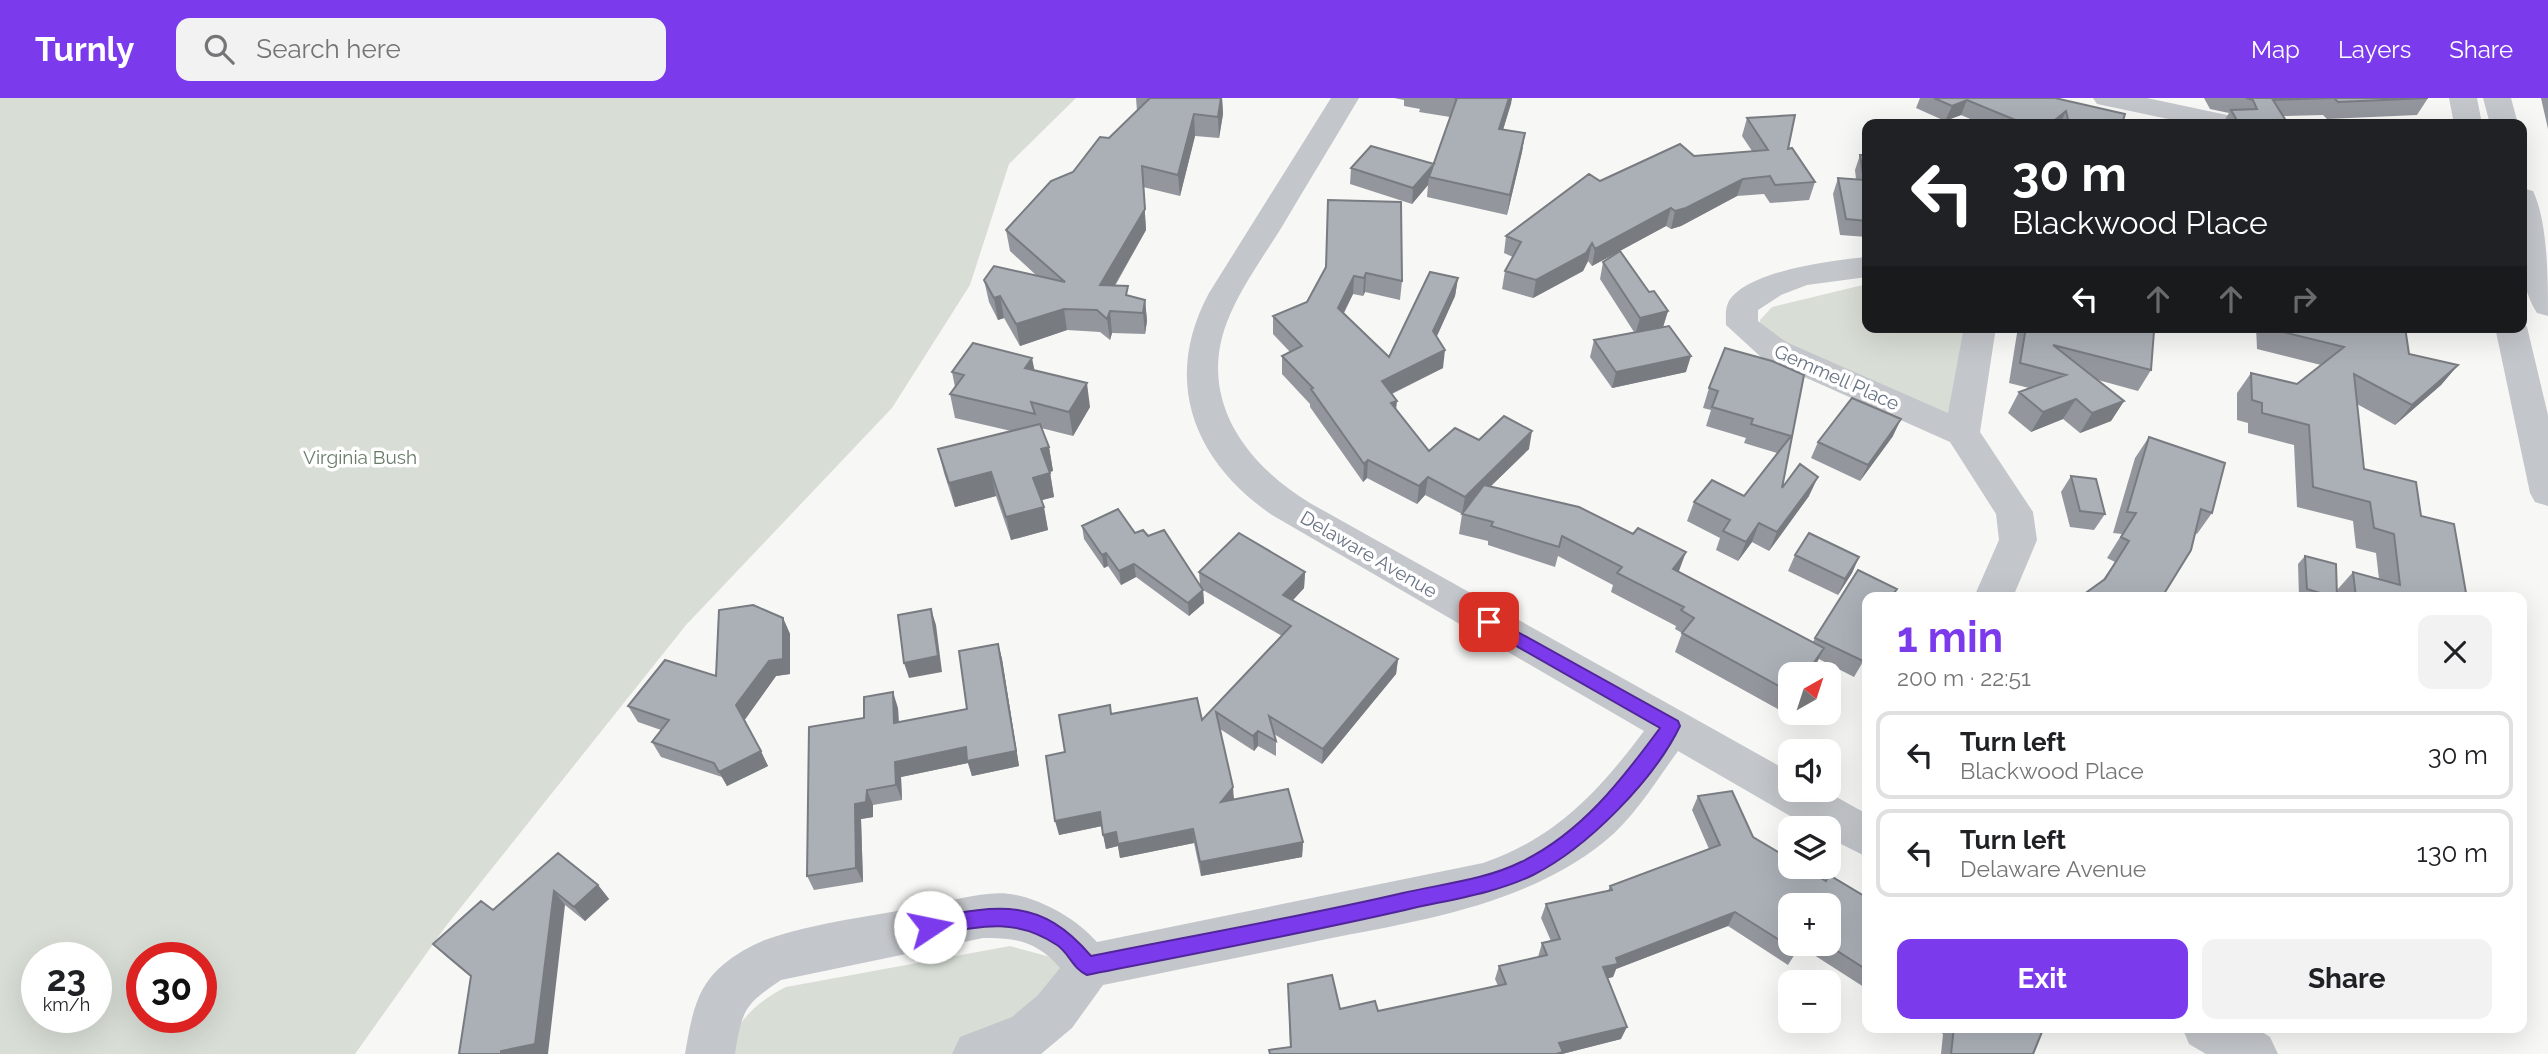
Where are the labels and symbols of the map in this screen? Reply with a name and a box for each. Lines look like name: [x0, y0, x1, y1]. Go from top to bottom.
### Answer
street label: Gemmell Place: [1771, 340, 1903, 414]
park label: Virginia Bush: [303, 446, 417, 468]
street label: Delaware Avenue: [1297, 506, 1441, 602]
pin: [1459, 592, 1519, 652]
north arrow: [1778, 662, 1841, 724]
position arrow: [893, 890, 967, 964]
speed limit sign: 30: [126, 942, 217, 1033]

